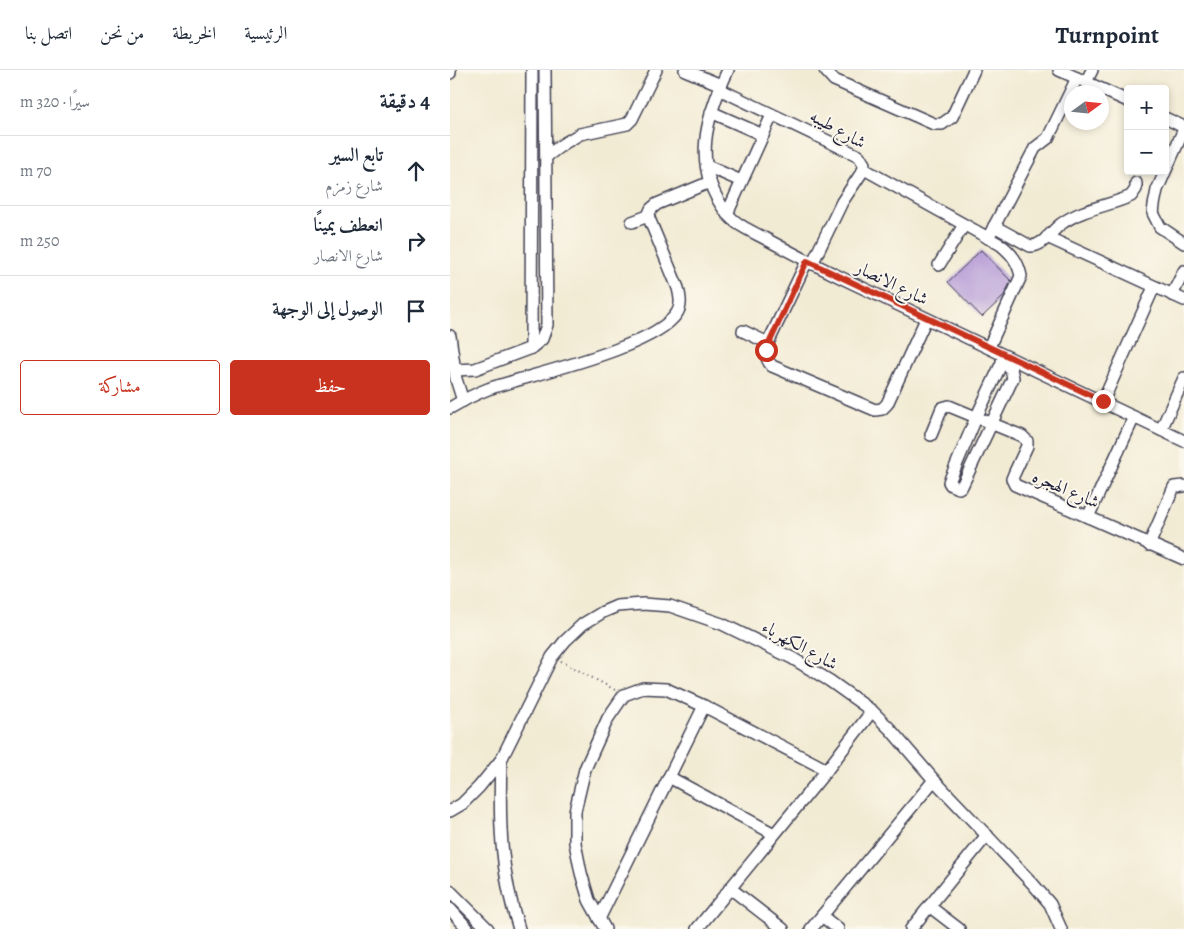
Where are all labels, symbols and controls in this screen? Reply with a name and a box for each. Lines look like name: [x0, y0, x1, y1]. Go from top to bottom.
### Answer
text: Turnpoint: [1055, 19, 1159, 51]
text: اتصل بنا: [25, 21, 72, 45]
text: من نحن: [100, 21, 144, 45]
text: الخريطة: [172, 21, 216, 45]
text: الرئيسية: [244, 21, 287, 45]
north arrow: [1064, 85, 1109, 130]
map controls: [1124, 85, 1169, 175]
button: +: [1124, 85, 1169, 130]
text: 4 دقيقة: [380, 87, 430, 115]
text: سيرًا · 320 m: [20, 91, 90, 113]
street label: شارع طيبه: [804, 104, 870, 157]
button: −: [1124, 130, 1169, 175]
text: تابع السير: [330, 142, 383, 168]
icon: ahead: [402, 157, 430, 185]
text: 70 m: [20, 160, 52, 182]
text: شارع زمزم: [325, 175, 383, 197]
text: انعطف يمينًا: [313, 212, 383, 238]
icon: right: [402, 227, 430, 255]
text: 250 m: [20, 230, 60, 252]
text: شارع الانصار: [314, 245, 383, 267]
street label: شارع الانصار: [849, 254, 932, 314]
text: الوصول إلى الوجهة: [272, 296, 383, 322]
icon: arrive: [402, 297, 430, 325]
route start: [755, 339, 778, 362]
button: مشاركة: [20, 360, 220, 415]
button: حفظ: [230, 360, 430, 415]
route end: [1092, 390, 1115, 413]
street label: شارع الهجره: [1028, 464, 1103, 517]
street label: شارع الكهرباء: [756, 614, 842, 678]

